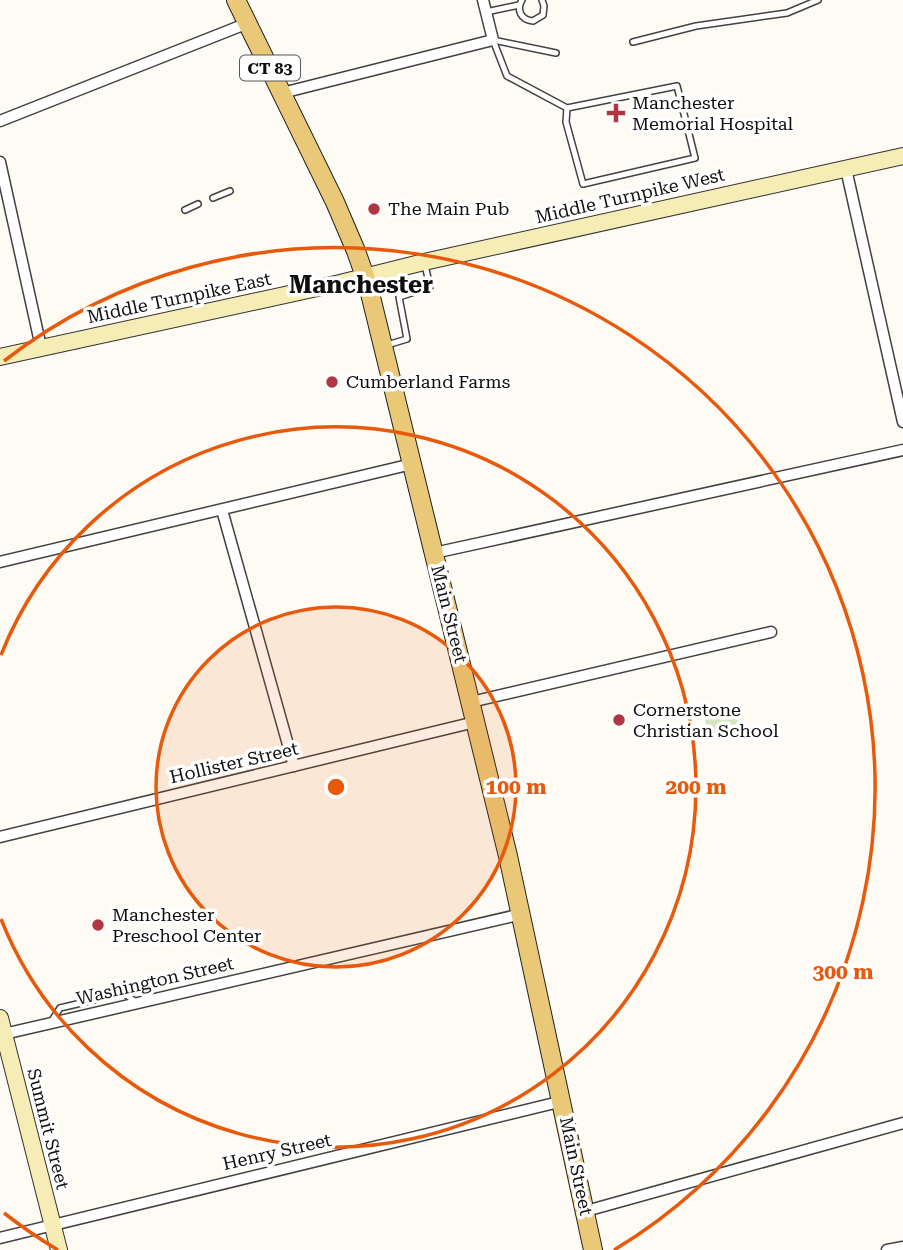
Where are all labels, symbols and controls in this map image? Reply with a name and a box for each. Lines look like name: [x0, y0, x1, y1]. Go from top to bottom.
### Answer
road number: CT 83: [240, 55, 300, 80]
place label: Manchester Memorial Hospital: [632, 92, 794, 134]
marker: Manchester Memorial Hospital: [606, 103, 626, 123]
street label: Middle Turnpike West: [533, 163, 727, 228]
place label: The Main Pub: [388, 198, 509, 219]
marker: The Main Pub: [366, 201, 382, 217]
street label: Middle Turnpike East: [85, 268, 273, 327]
district label: Manchester: [289, 271, 433, 299]
place label: Cumberland Farms: [346, 371, 510, 392]
marker: Cumberland Farms: [324, 374, 340, 390]
street label: Main Street: [427, 563, 472, 665]
place label: Cornerstone Christian School: [633, 699, 779, 741]
marker: Cornerstone Christian School: [611, 712, 627, 728]
street label: Hollister Street: [168, 737, 301, 788]
centre of rings: [324, 775, 348, 799]
text: 100 m: [486, 775, 546, 799]
text: 200 m: [666, 775, 726, 799]
place label: Manchester Preschool Center: [112, 904, 261, 946]
marker: Manchester Preschool Center: [90, 917, 106, 933]
street label: Washington Street: [74, 952, 236, 1009]
text: 300 m: [813, 960, 873, 984]
street label: Summit Street: [23, 1066, 74, 1192]
street label: Main Street: [556, 1115, 597, 1217]
street label: Henry Street: [221, 1129, 334, 1174]

